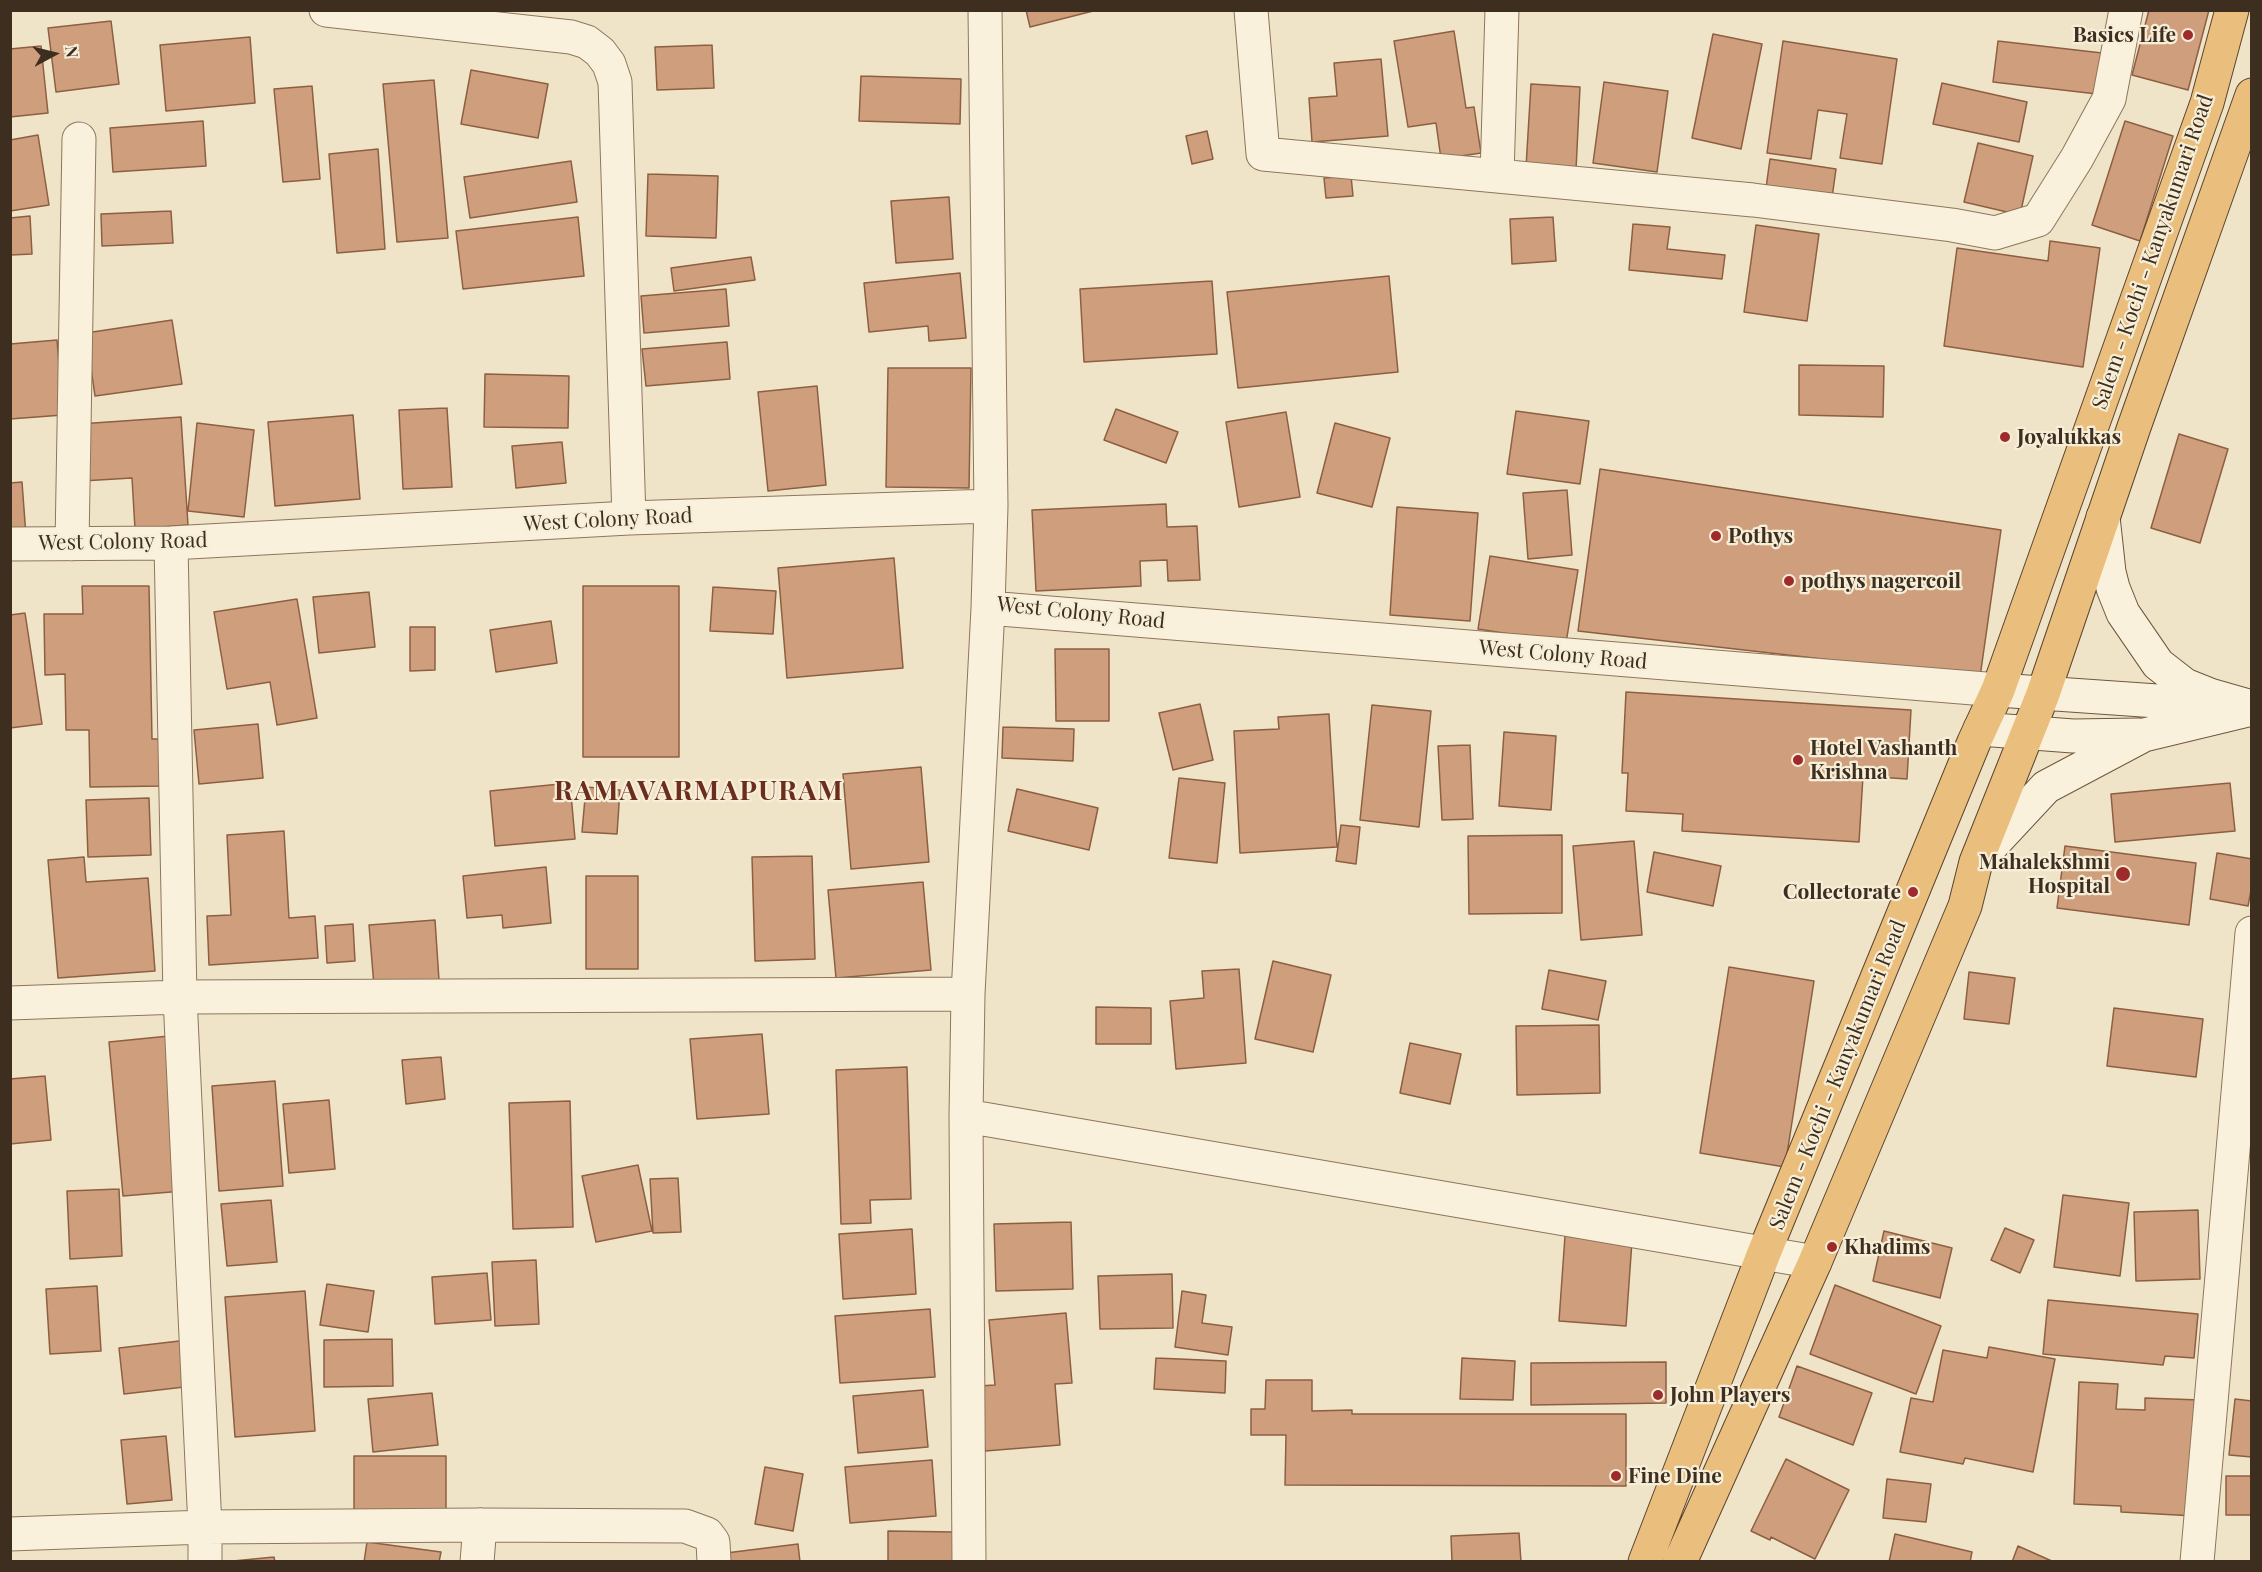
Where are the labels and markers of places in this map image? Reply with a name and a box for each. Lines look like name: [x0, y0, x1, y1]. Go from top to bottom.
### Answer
place label: Basics Life: [2073, 22, 2176, 48]
marker: Basics Life: [2181, 28, 2195, 42]
place label: Joyalukkas: [2017, 424, 2121, 450]
marker: Joyalukkas: [1998, 430, 2012, 444]
place label: Pothys: [1728, 523, 1793, 549]
marker: Pothys: [1709, 529, 1723, 543]
place label: pothys nagercoil: [1801, 568, 1961, 594]
marker: pothys nagercoil: [1782, 574, 1796, 588]
place label: Hotel Vashanth Krishna: [1810, 735, 1957, 785]
marker: Hotel Vashanth Krishna: [1791, 753, 1805, 767]
place label: Mahalekshmi Hospital: [1979, 849, 2110, 899]
marker: Mahalekshmi Hospital: [2114, 865, 2132, 883]
place label: Collectorate: [1783, 879, 1901, 905]
marker: Collectorate: [1906, 885, 1920, 899]
place label: Khadims: [1844, 1234, 1931, 1260]
marker: Khadims: [1825, 1240, 1839, 1254]
place label: John Players: [1670, 1382, 1790, 1408]
marker: John Players: [1651, 1388, 1665, 1402]
place label: Fine Dine: [1628, 1463, 1722, 1489]
marker: Fine Dine: [1609, 1469, 1623, 1483]

